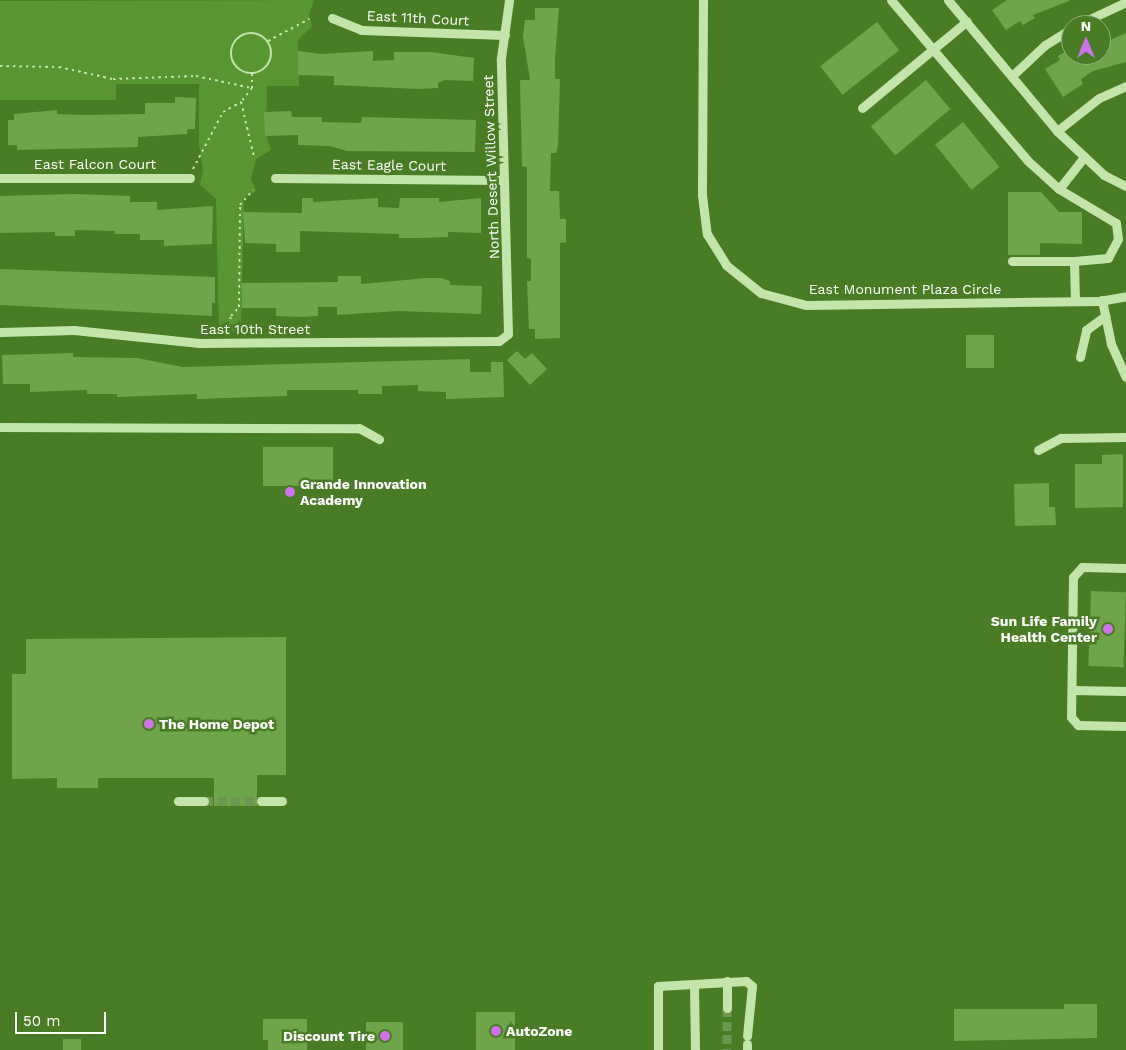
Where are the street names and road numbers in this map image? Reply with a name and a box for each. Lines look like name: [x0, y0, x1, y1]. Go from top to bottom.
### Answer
street label: East 11th Court: [366, 7, 470, 29]
street label: North Desert Willow Street: [479, 74, 503, 260]
street label: East Falcon Court: [34, 156, 156, 172]
street label: East Eagle Court: [332, 156, 446, 174]
street label: East Monument Plaza Circle: [809, 281, 1001, 297]
street label: East 10th Street: [200, 321, 310, 337]

